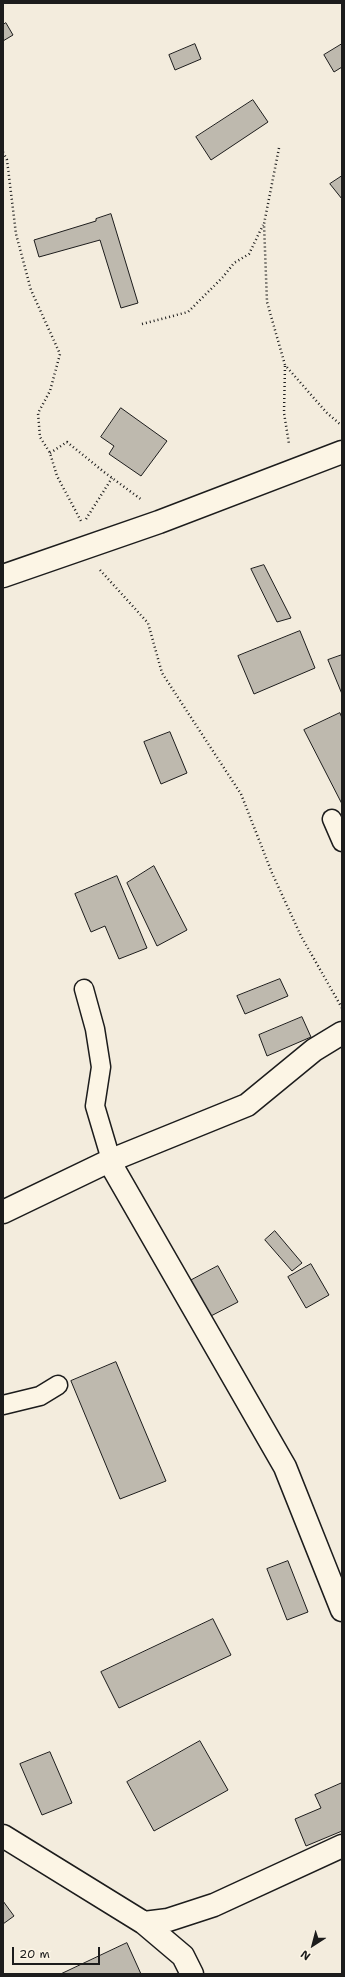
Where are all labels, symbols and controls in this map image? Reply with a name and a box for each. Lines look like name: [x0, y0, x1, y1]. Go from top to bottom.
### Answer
north arrow: [293, 1925, 333, 1965]
scale bar: [14, 1939, 102, 1965]
text: 20 m: [19, 1946, 50, 1962]
text: N: [298, 1946, 314, 1964]

